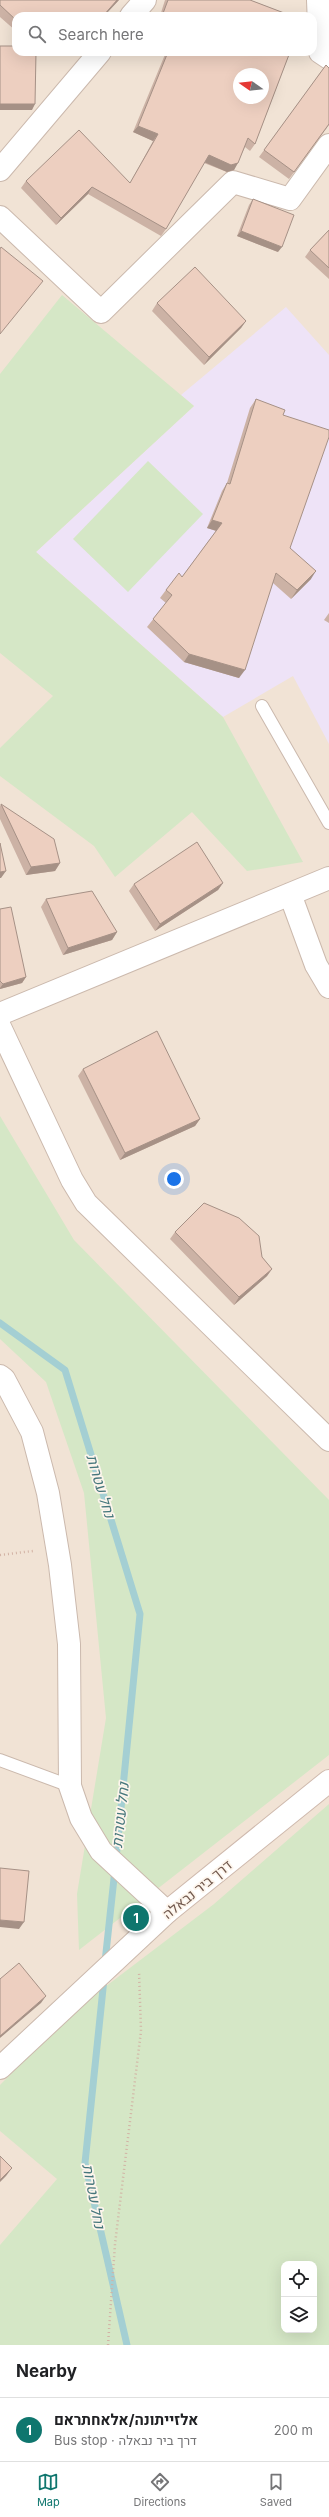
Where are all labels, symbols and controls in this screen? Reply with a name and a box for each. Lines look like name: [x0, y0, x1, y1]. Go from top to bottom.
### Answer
search box: [12, 12, 317, 56]
icon: search: [26, 23, 48, 45]
text: Search here: [58, 25, 144, 44]
north arrow: [233, 68, 269, 104]
your location: [164, 1169, 184, 1189]
water label: נחל עטרות: [82, 1452, 120, 1522]
water label: נחל עטרות: [107, 1780, 133, 1849]
street label: דרך ביר נבאלה: [159, 1856, 235, 1922]
pin: 1: [123, 1903, 149, 1933]
water label: נחל עטרות: [78, 2162, 110, 2232]
map controls: [281, 2261, 317, 2333]
button: locate: [281, 2261, 317, 2297]
button: layers: [281, 2297, 317, 2333]
text: Nearby: [16, 2361, 77, 2381]
text: אלזייתונה/אלאחתראם: [54, 2410, 198, 2429]
text: 1: [26, 2422, 32, 2438]
text: 200 m: [274, 2422, 313, 2438]
text: Bus stop · דרך ביר נבאלה: [54, 2432, 197, 2448]
tab: Map: [37, 2471, 60, 2509]
tab: Directions: [134, 2471, 186, 2509]
tab: Saved: [260, 2471, 292, 2509]

